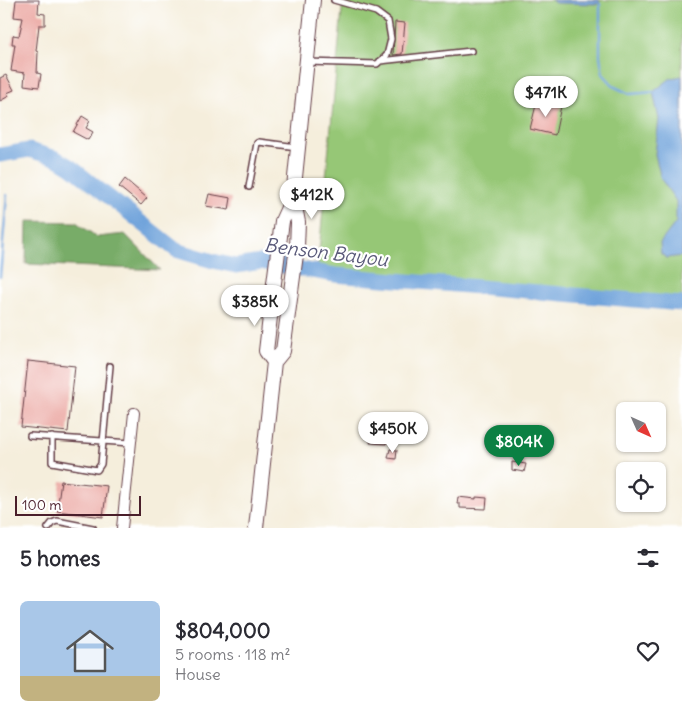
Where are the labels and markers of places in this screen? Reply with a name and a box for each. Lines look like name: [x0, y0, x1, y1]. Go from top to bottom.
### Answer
pin: $471K: [511, 76, 581, 118]
pin: $412K: [277, 178, 347, 220]
pin: $385K: [220, 284, 290, 327]
pin: $450K: [358, 412, 428, 454]
pin: $804K: [484, 424, 554, 467]

